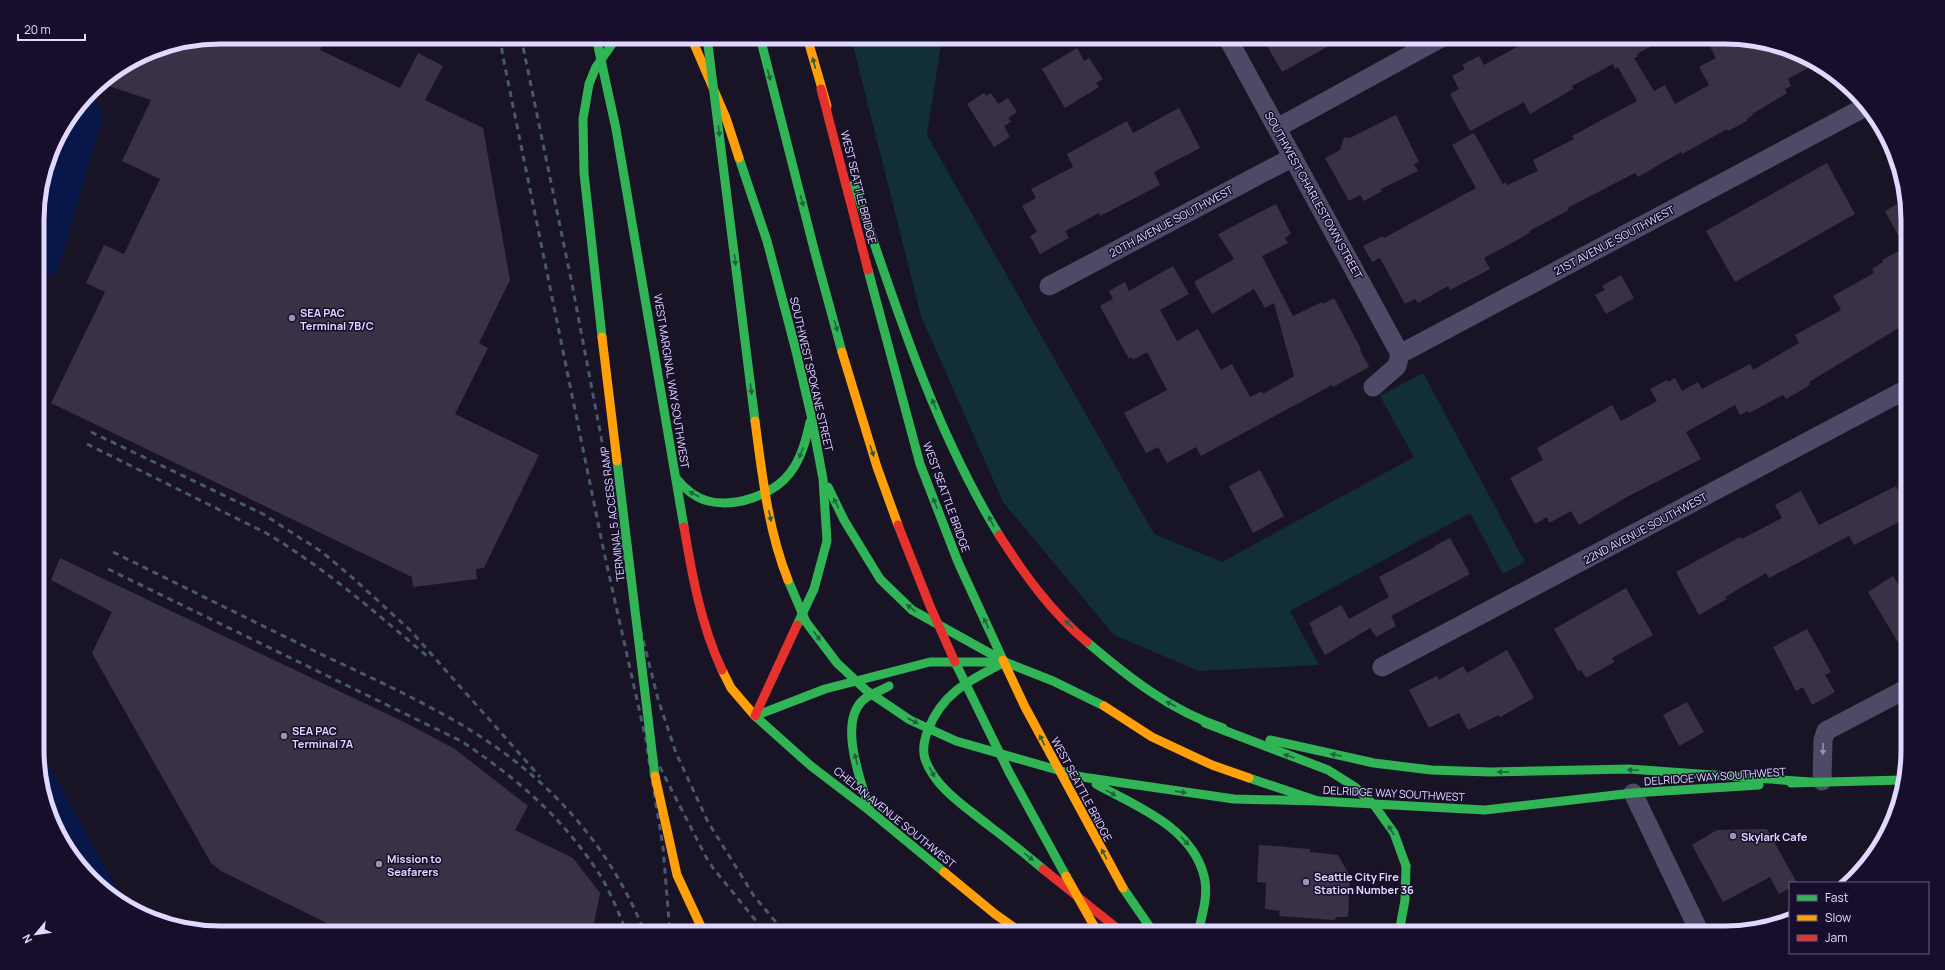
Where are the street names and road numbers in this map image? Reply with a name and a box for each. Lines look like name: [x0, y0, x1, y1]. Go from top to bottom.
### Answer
street label: SOUTHWEST CHARLESTOWN STREET: [1262, 109, 1367, 282]
street label: WEST SEATTLE BRIDGE: [838, 129, 880, 245]
street label: 20TH AVENUE SOUTHWEST: [1106, 182, 1236, 260]
street label: 21ST AVENUE SOUTHWEST: [1551, 202, 1677, 278]
street label: WEST MARGINAL WAY SOUTHWEST: [651, 293, 693, 470]
street label: SOUTHWEST SPOKANE STREET: [787, 295, 837, 453]
street label: WEST SEATTLE BRIDGE: [920, 440, 974, 554]
street label: TERMINAL 5 ACCESS RAMP: [596, 445, 628, 582]
street label: 22ND AVENUE SOUTHWEST: [1580, 489, 1710, 567]
street label: WEST SEATTLE BRIDGE: [1048, 734, 1116, 844]
street label: CHELAN AVENUE SOUTHWEST: [831, 763, 960, 871]
street label: DELRIDGE WAY SOUTHWEST: [1644, 764, 1787, 788]
street label: DELRIDGE WAY SOUTHWEST: [1323, 782, 1466, 804]

